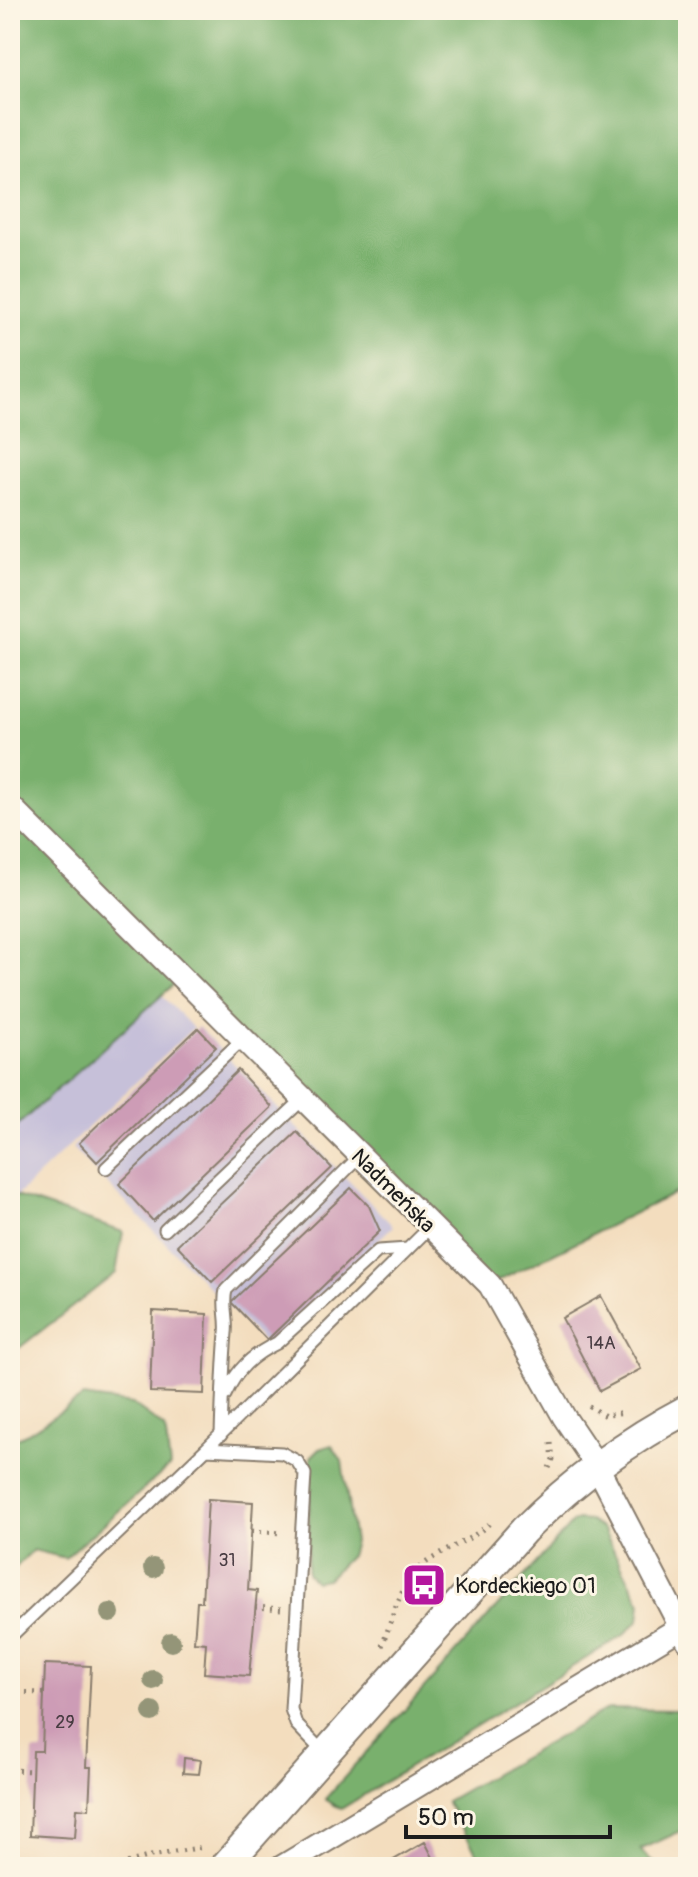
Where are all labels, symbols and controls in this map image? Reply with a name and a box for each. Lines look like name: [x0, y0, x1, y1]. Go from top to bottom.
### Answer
street label: Nadmeńska: [345, 1143, 441, 1239]
house number: 14A: [586, 1332, 616, 1355]
house number: 31: [218, 1549, 236, 1572]
bus stop icon: Kordeckiego 01: [400, 1561, 448, 1609]
place label: Kordeckiego 01: [455, 1572, 596, 1600]
house number: 29: [55, 1711, 75, 1734]
scale bar: [406, 1789, 610, 1839]
text: 50 m: [418, 1803, 474, 1832]

